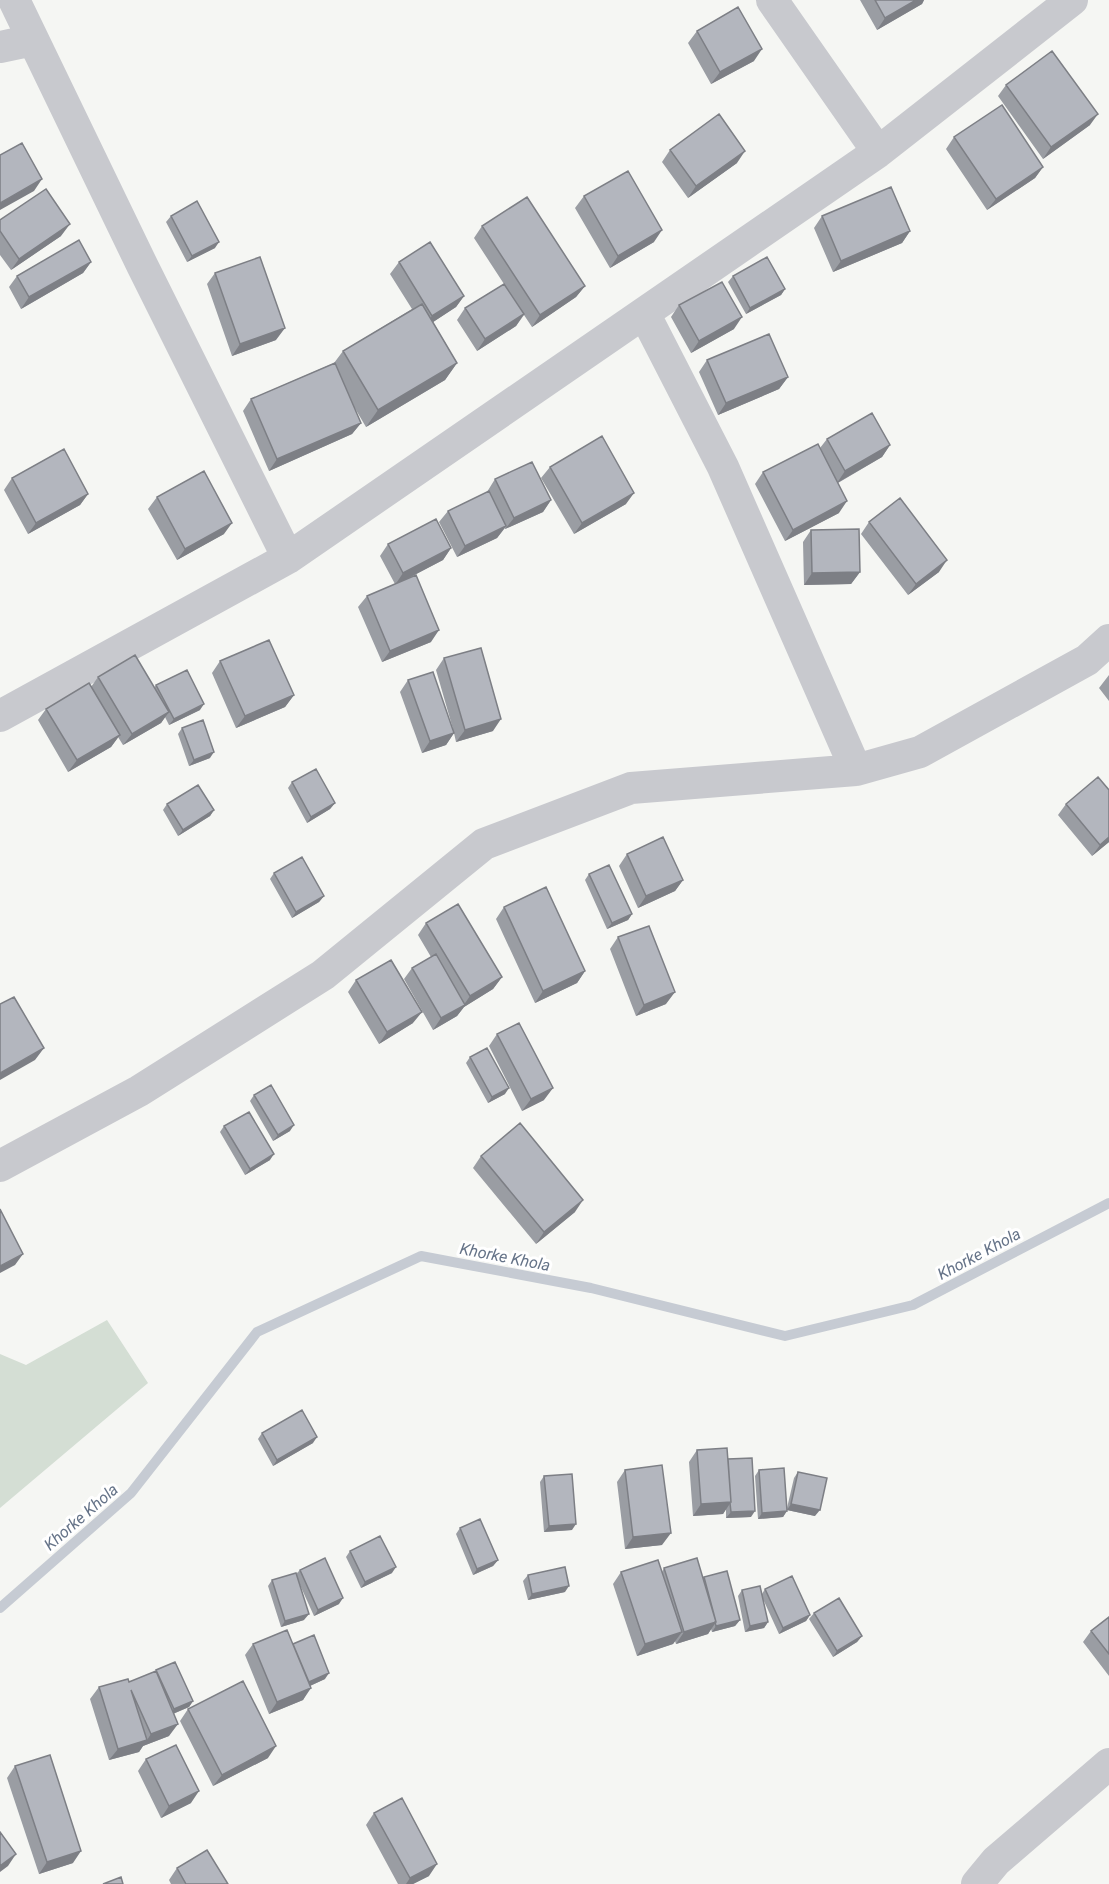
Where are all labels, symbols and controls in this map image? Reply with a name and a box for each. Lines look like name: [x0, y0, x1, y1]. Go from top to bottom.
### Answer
water label: Khorke Khola: [934, 1224, 1024, 1284]
water label: Khorke Khola: [458, 1239, 552, 1275]
water label: Khorke Khola: [40, 1480, 122, 1554]

